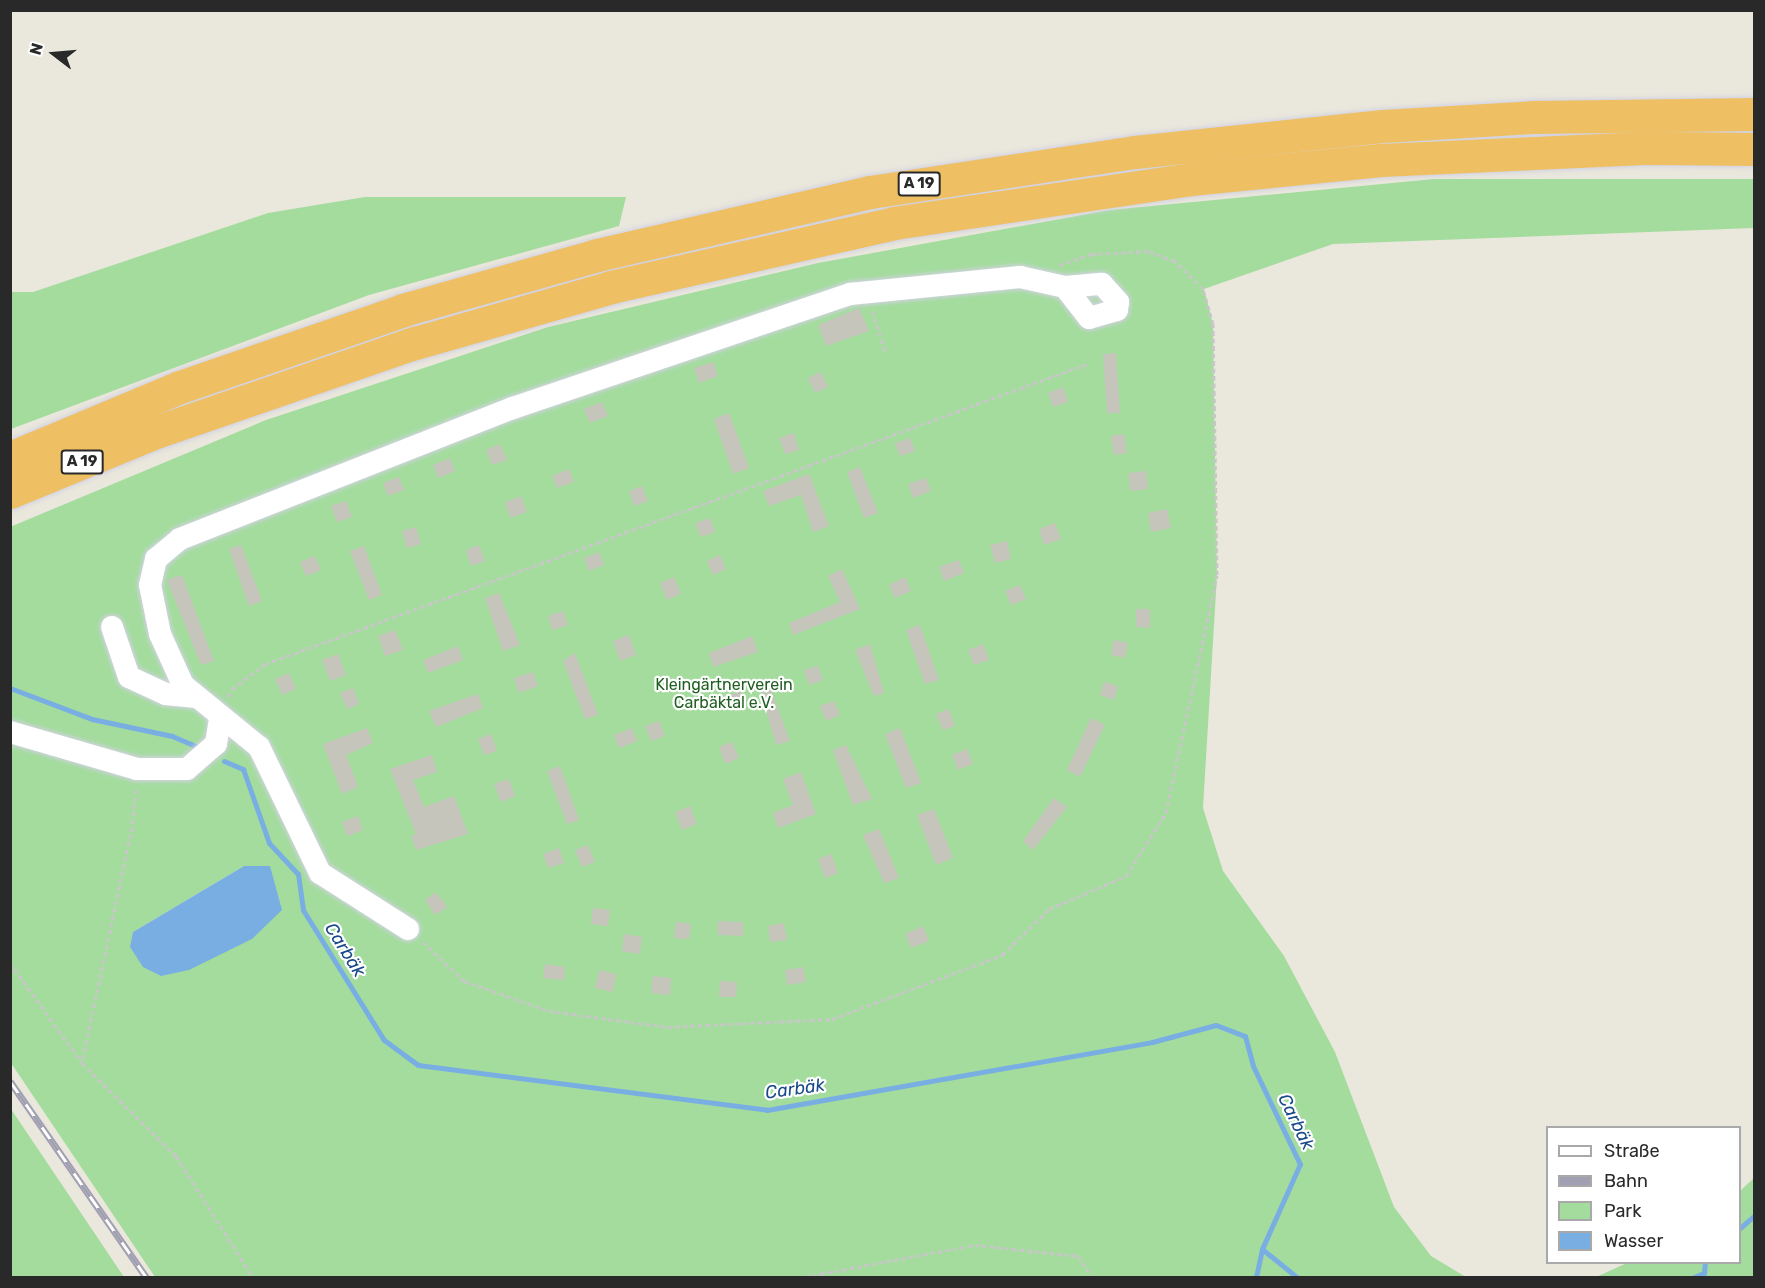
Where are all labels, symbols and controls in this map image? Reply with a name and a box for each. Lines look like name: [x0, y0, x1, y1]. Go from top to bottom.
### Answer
north arrow: [24, 24, 84, 84]
text: N: [25, 41, 47, 57]
road number: A 19: [896, 172, 942, 196]
road number: A 19: [60, 450, 104, 474]
park label: Kleingärtnerverein Carbäktal e.V.: [655, 675, 793, 713]
water label: Carbäk: [320, 919, 370, 981]
water label: Carbäk: [764, 1074, 826, 1104]
water label: Carbäk: [1273, 1090, 1319, 1154]
legend: [1546, 1126, 1741, 1264]
text: Straße: [1604, 1140, 1660, 1162]
text: Bahn: [1604, 1170, 1648, 1192]
text: Park: [1604, 1200, 1641, 1222]
text: Wasser: [1604, 1230, 1663, 1252]

